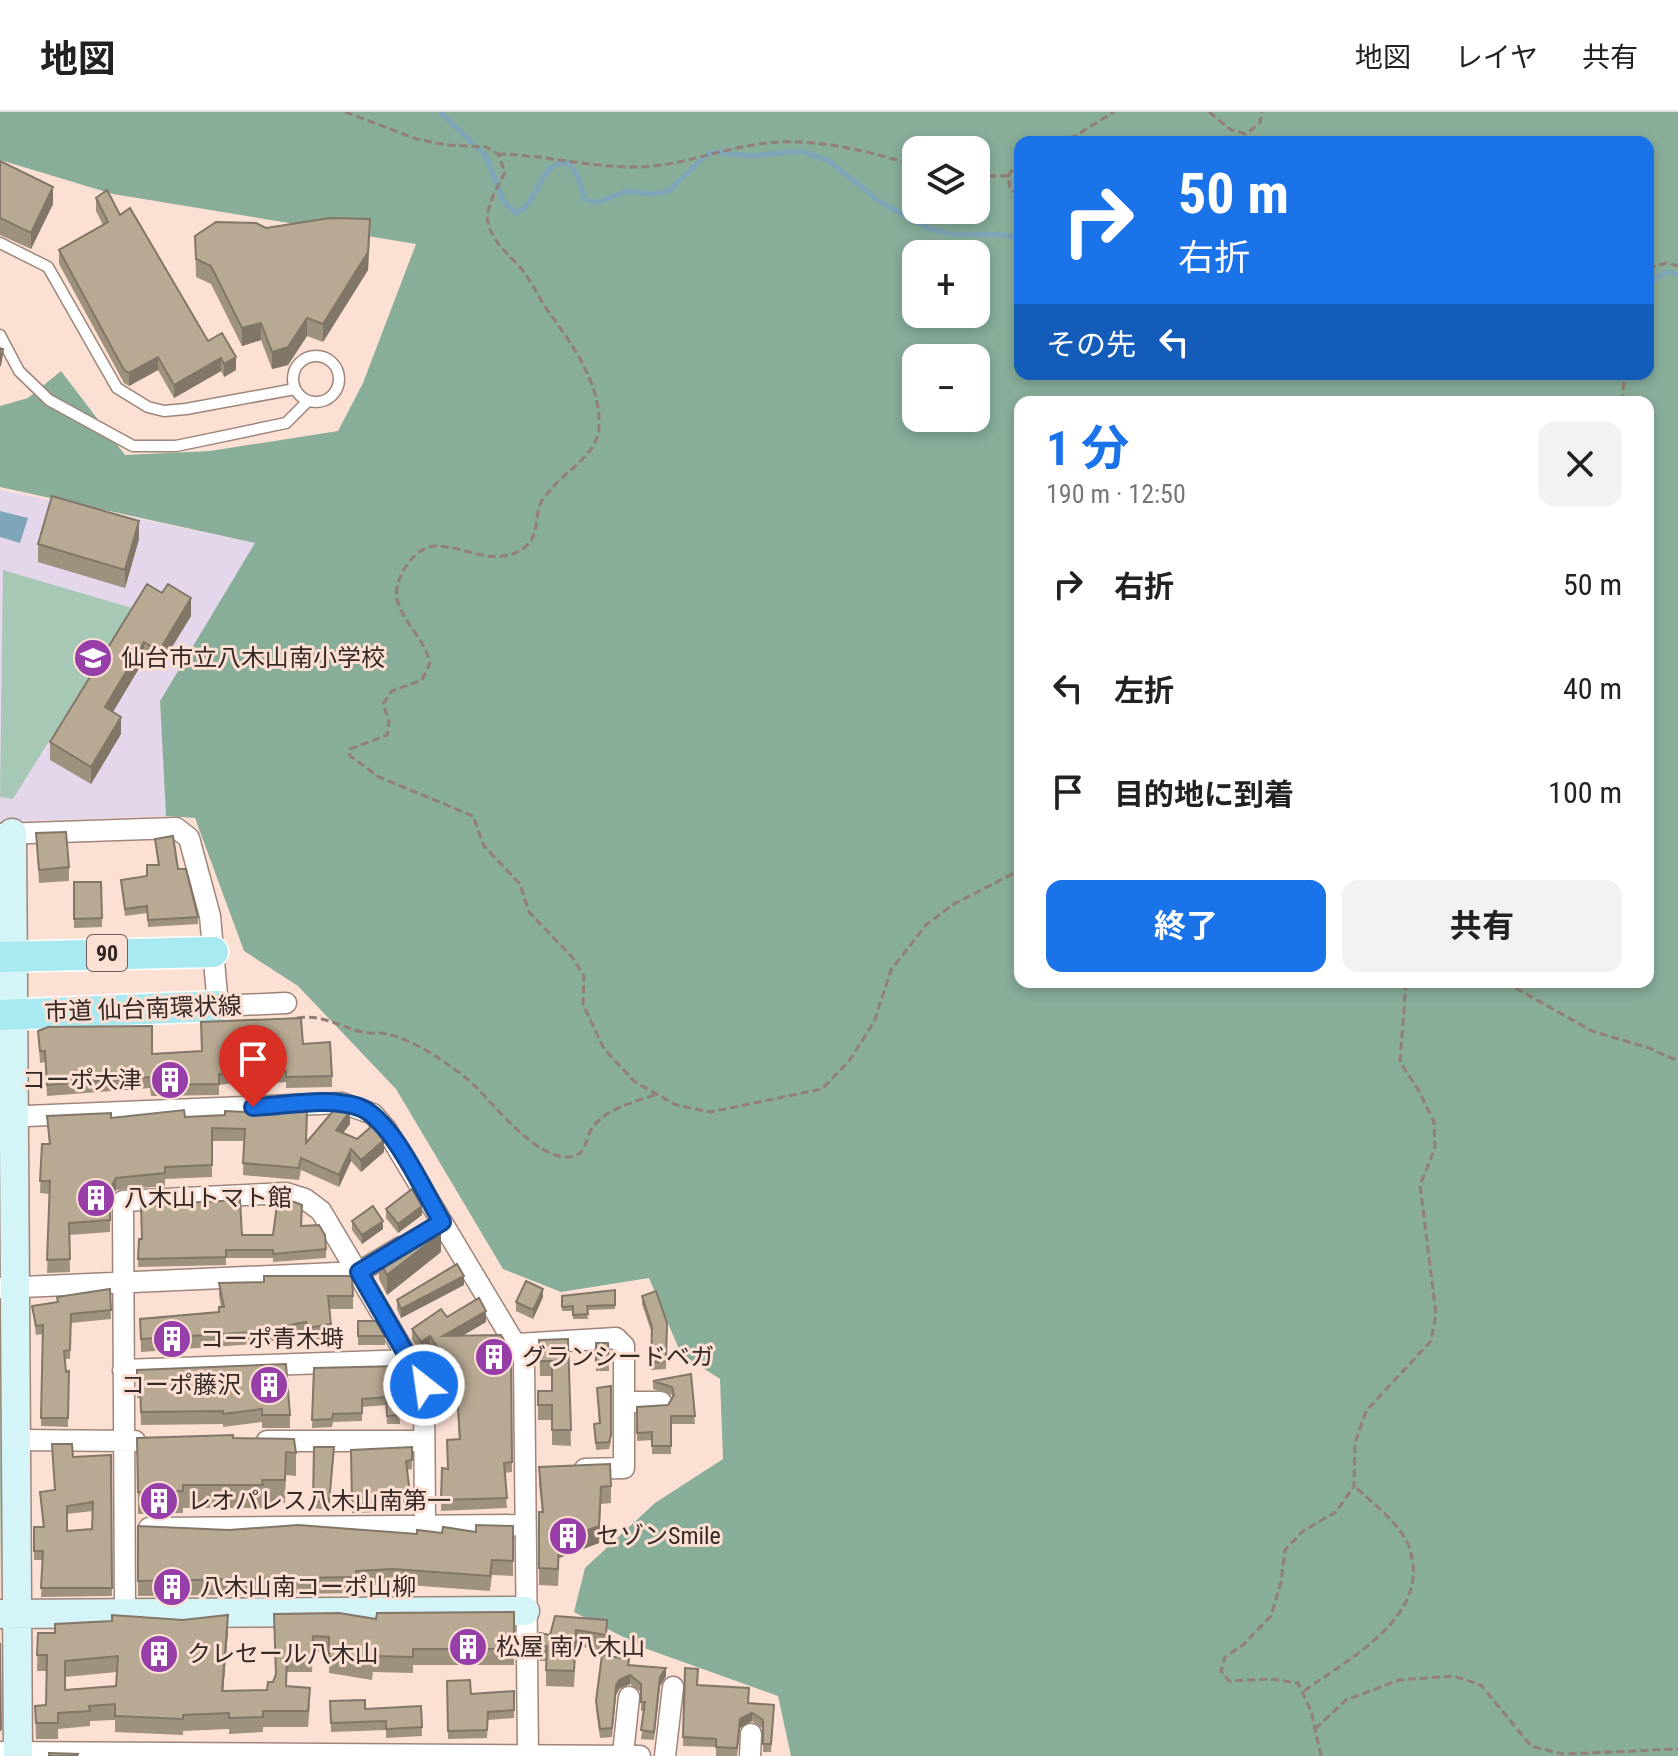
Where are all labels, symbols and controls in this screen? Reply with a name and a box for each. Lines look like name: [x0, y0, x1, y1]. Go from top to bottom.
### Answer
text: 地図: [40, 37, 116, 81]
text: 地図: [1355, 41, 1411, 74]
text: レイヤ: [1455, 41, 1538, 74]
text: 共有: [1582, 41, 1638, 74]
map controls: [902, 136, 990, 432]
button: layers: [902, 136, 990, 224]
text: 50 m: [1178, 161, 1289, 227]
icon: right: [1046, 168, 1150, 272]
text: 右折: [1178, 237, 1250, 279]
button: +: [902, 240, 990, 328]
icon: left: [1152, 320, 1196, 364]
text: その先: [1046, 327, 1136, 362]
button: −: [902, 344, 990, 432]
text: 1 分: [1046, 420, 1129, 477]
button: close: [1538, 422, 1622, 506]
text: 190 m · 12:50: [1046, 479, 1186, 509]
icon: right: [1046, 562, 1090, 606]
text: 50 m: [1563, 567, 1622, 602]
text: 右折: [1114, 569, 1174, 604]
school or university icon: 仙台市立八木山南小学校: [72, 637, 114, 679]
place label: 仙台市立八木山南小学校: [121, 644, 385, 672]
icon: left: [1046, 666, 1090, 710]
text: 40 m: [1563, 671, 1622, 706]
text: 左折: [1114, 673, 1174, 708]
icon: arrive: [1046, 770, 1090, 814]
text: 100 m: [1548, 775, 1622, 810]
text: 目的地に到着: [1114, 777, 1294, 812]
button: 終了: [1046, 880, 1326, 972]
button: 共有: [1342, 880, 1622, 972]
road number: 90: [87, 935, 127, 971]
street label: 市道 仙台南環状線: [44, 992, 242, 1026]
pin: [219, 1025, 287, 1107]
icon: arrive: [231, 1037, 275, 1081]
building icon: コーポ大津: [149, 1059, 191, 1101]
place label: コーポ大津: [22, 1066, 142, 1094]
building icon: 八木山トマト館: [75, 1177, 117, 1219]
place label: 八木山トマト館: [124, 1184, 292, 1212]
building icon: コーポ青木塒: [151, 1318, 193, 1360]
place label: コーポ青木塒: [200, 1325, 344, 1353]
building icon: グランシードベガ: [473, 1336, 515, 1378]
position arrow: [382, 1343, 466, 1427]
place label: グランシードベガ: [522, 1343, 714, 1371]
building icon: コーポ藤沢: [248, 1364, 290, 1406]
place label: コーポ藤沢: [121, 1371, 241, 1399]
building icon: レオパレス八木山南第一: [138, 1480, 180, 1522]
place label: レオパレス八木山南第一: [187, 1487, 451, 1515]
building icon: セゾンSmile: [547, 1515, 589, 1557]
place label: セゾンSmile: [596, 1522, 721, 1550]
building icon: 八木山南コーポ山柳: [151, 1566, 193, 1608]
place label: 八木山南コーポ山柳: [200, 1573, 416, 1601]
building icon: 松屋 南八木山: [447, 1626, 489, 1668]
building icon: クレセール八木山: [138, 1633, 180, 1675]
place label: 松屋 南八木山: [496, 1633, 646, 1661]
place label: クレセール八木山: [187, 1640, 379, 1668]

